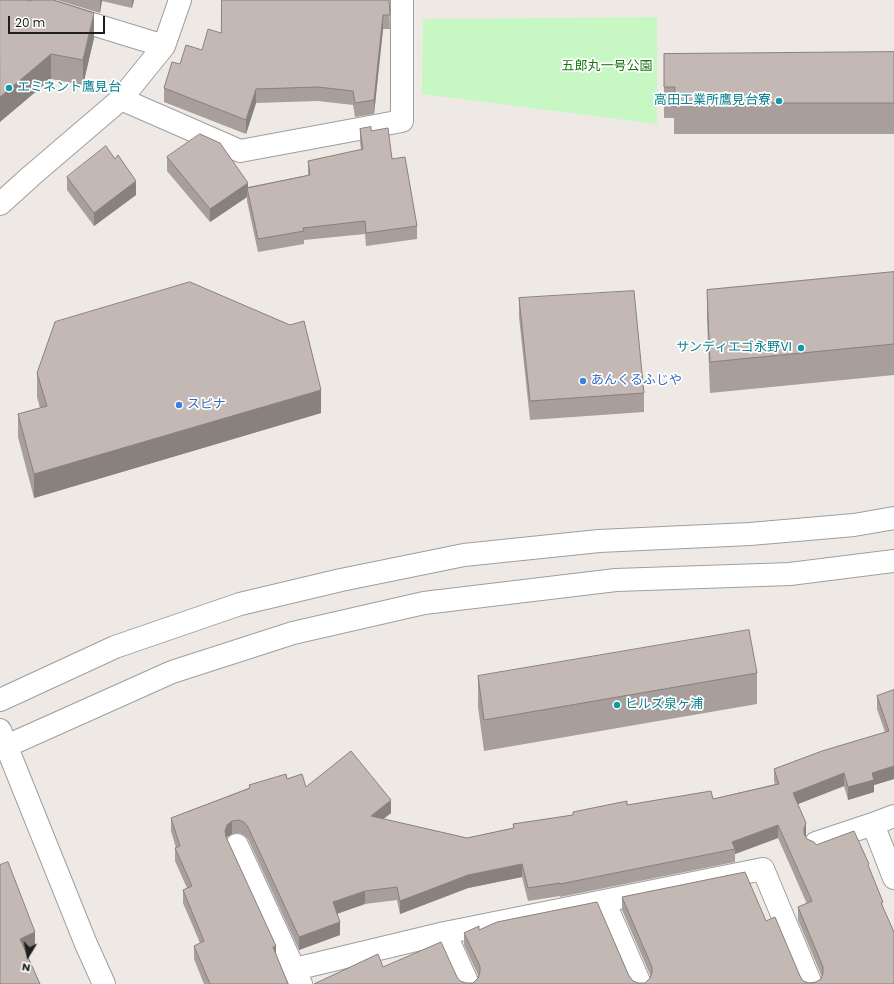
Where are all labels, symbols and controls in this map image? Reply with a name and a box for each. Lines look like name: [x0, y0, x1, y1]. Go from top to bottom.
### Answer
scale bar: [10, 8, 107, 34]
text: 20 m: [15, 14, 45, 31]
park label: 五郎丸一号公園: [562, 59, 652, 75]
place label: エミネント鷹見台: [17, 80, 121, 96]
marker: エミネント鷹見台: [4, 83, 14, 93]
place label: 高田工業所鷹見台寮: [654, 93, 771, 109]
marker: 高田工業所鷹見台寮: [774, 96, 784, 106]
place label: サンディエゴ永野Ⅵ: [676, 340, 793, 356]
marker: サンディエゴ永野Ⅵ: [796, 343, 806, 353]
place label: あんくるふじや: [591, 373, 682, 389]
marker: あんくるふじや: [578, 376, 588, 386]
place label: スピナ: [187, 397, 226, 413]
marker: スピナ: [174, 400, 184, 410]
place label: ヒルズ泉ヶ浦: [625, 697, 703, 713]
marker: ヒルズ泉ヶ浦: [612, 700, 622, 710]
north arrow: [8, 936, 48, 976]
text: N: [20, 959, 31, 976]

